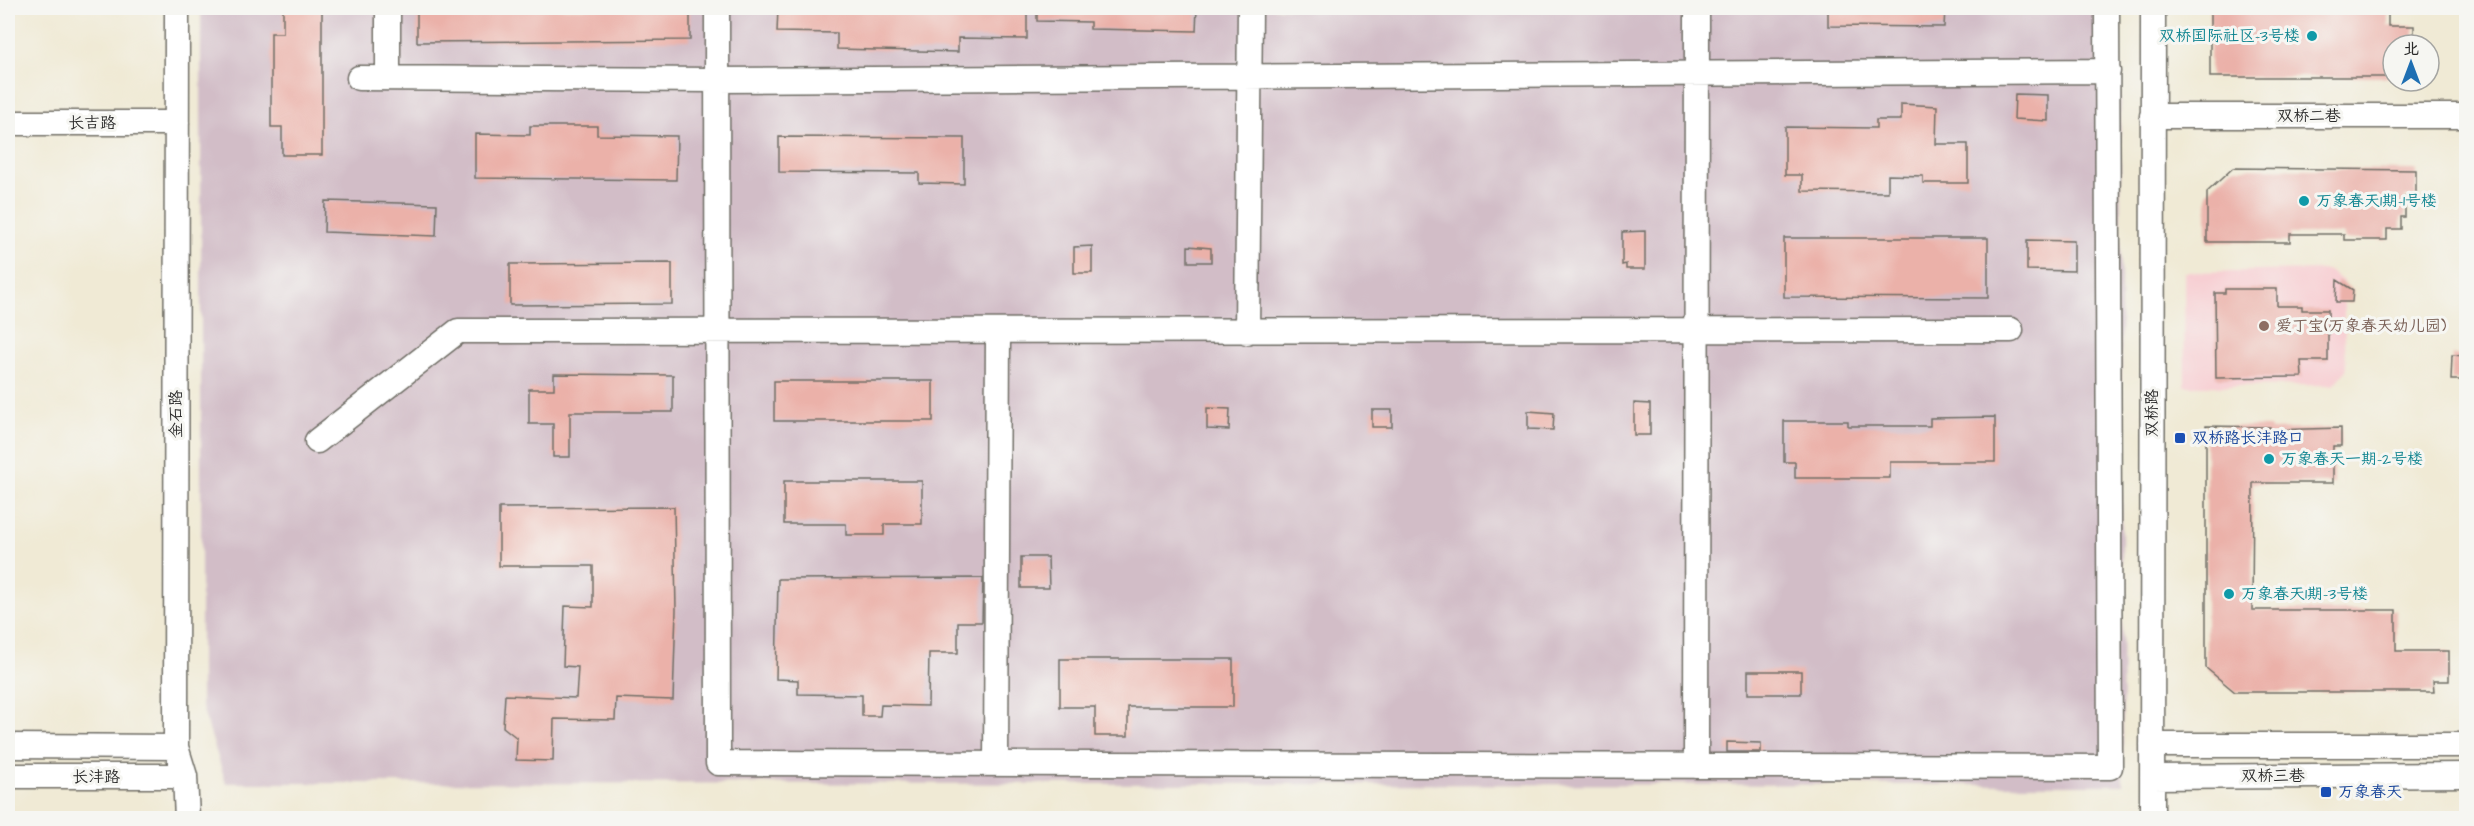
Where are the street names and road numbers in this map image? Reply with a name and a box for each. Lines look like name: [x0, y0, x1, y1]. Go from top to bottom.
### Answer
street label: 双桥二巷: [2277, 105, 2341, 127]
street label: 长吉路: [68, 112, 116, 134]
street label: 双桥路: [2141, 389, 2163, 437]
street label: 金石路: [165, 390, 187, 438]
street label: 双桥三巷: [2241, 765, 2305, 787]
street label: 长沣路: [72, 766, 120, 788]

